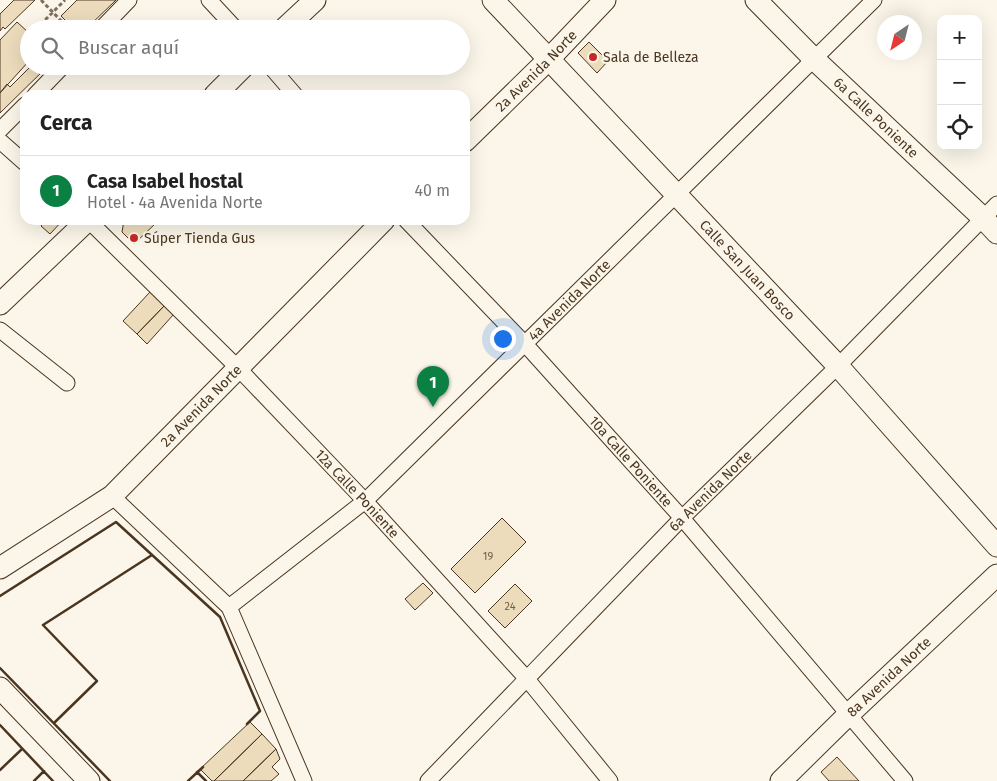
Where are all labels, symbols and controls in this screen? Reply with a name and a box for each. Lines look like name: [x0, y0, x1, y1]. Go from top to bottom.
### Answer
north arrow: [877, 15, 922, 60]
map controls: [937, 15, 982, 150]
button: +: [937, 15, 982, 60]
search box: [20, 20, 470, 75]
street label: 2a Avenida Norte: [492, 27, 581, 115]
icon: search: [38, 34, 66, 62]
text: Buscar aquí: [78, 36, 179, 59]
place label: Sala de Belleza: [603, 49, 699, 66]
marker: Sala de Belleza: [587, 51, 599, 63]
button: −: [937, 60, 982, 105]
street label: 6a Calle Poniente: [830, 74, 922, 162]
button: locate: [937, 105, 982, 150]
text: Cerca: [40, 110, 92, 136]
text: Casa Isabel hostal: [87, 170, 243, 193]
text: 1: [52, 181, 60, 200]
text: 40 m: [415, 181, 450, 200]
text: Hotel · 4a Avenida Norte: [87, 193, 263, 212]
street label: Calle San Juan Bosco: [696, 217, 798, 324]
place label: Súper Tienda Gus: [144, 230, 256, 247]
marker: Súper Tienda Gus: [128, 232, 140, 244]
street label: 4a Avenida Norte: [525, 256, 614, 345]
your location: [490, 326, 516, 352]
street label: 2a Avenida Norte: [157, 361, 245, 450]
pin: 1: [417, 366, 449, 407]
street label: 10a Calle Poniente: [585, 413, 676, 511]
street label: 12a Calle Poniente: [311, 446, 403, 542]
street label: 6a Avenida Norte: [666, 447, 755, 535]
house number: 19: [483, 550, 493, 563]
house number: 24: [505, 600, 516, 613]
street label: 8a Avenida Norte: [844, 633, 935, 721]

